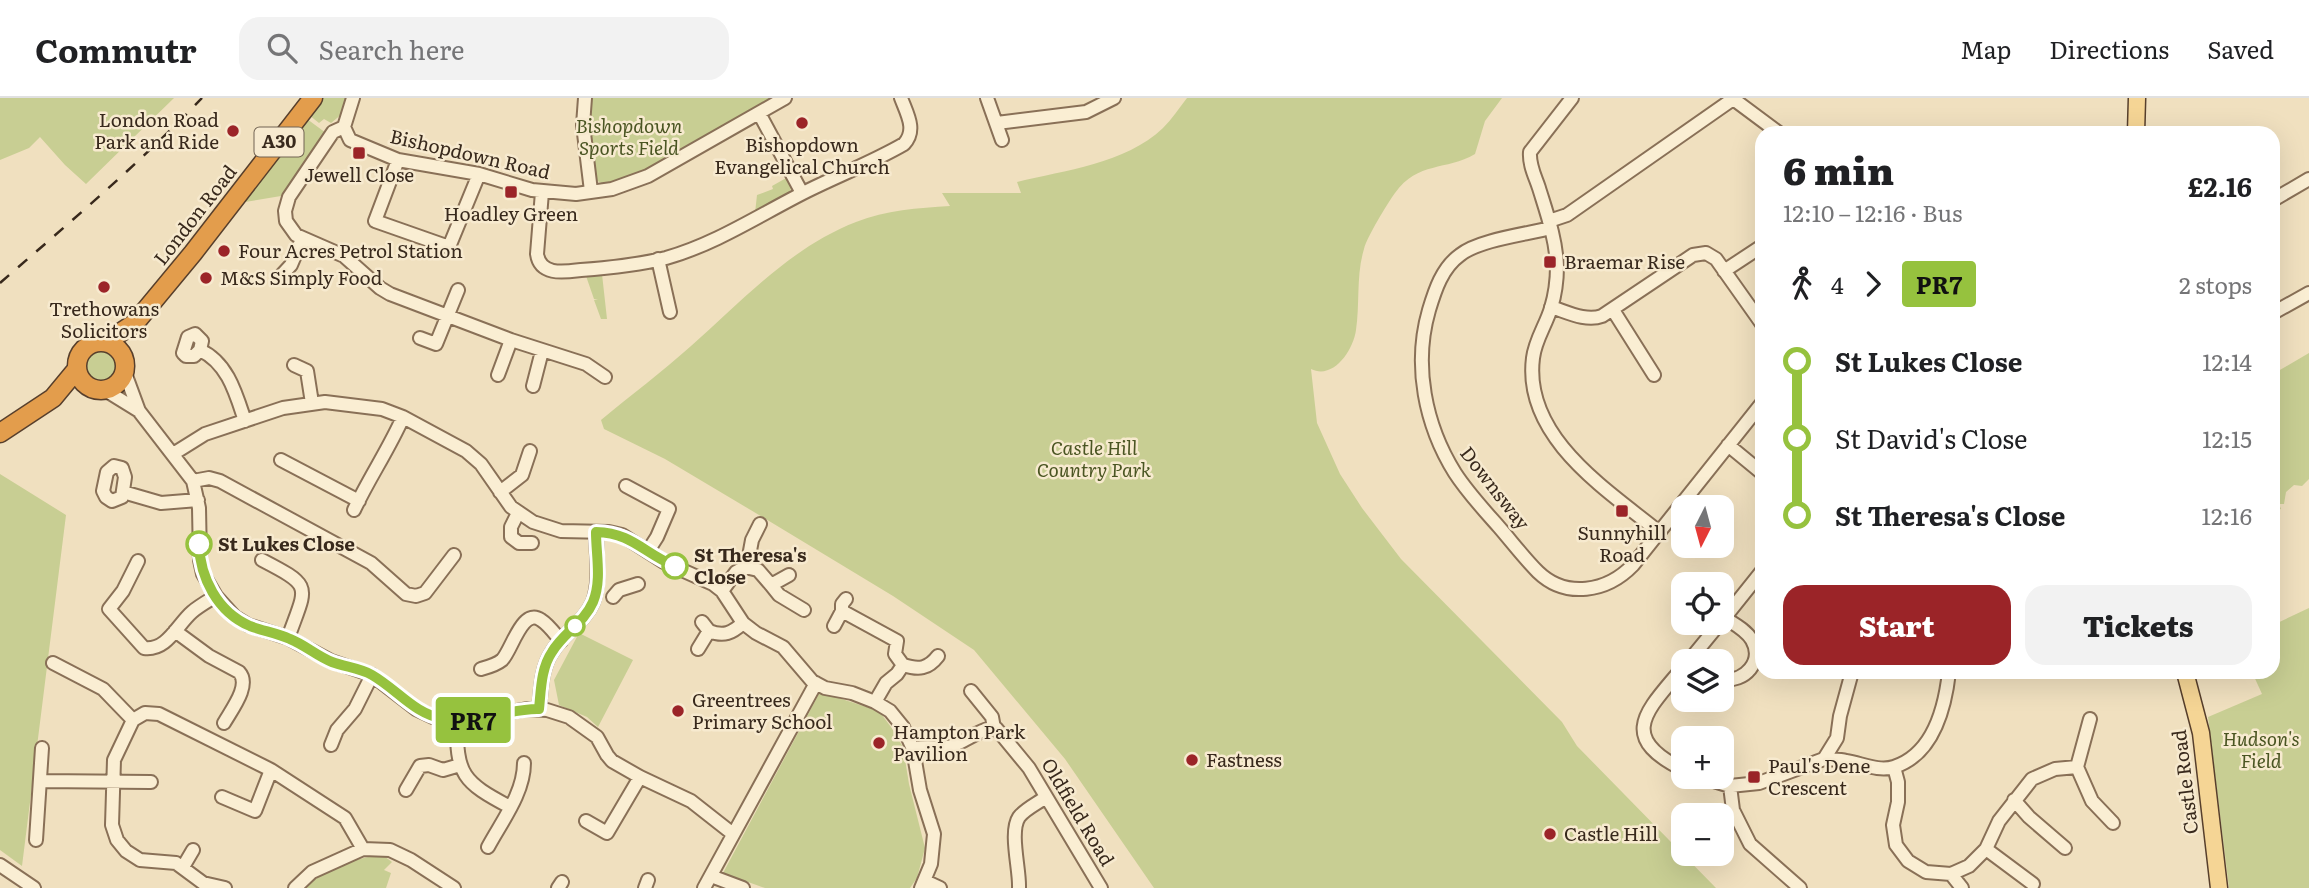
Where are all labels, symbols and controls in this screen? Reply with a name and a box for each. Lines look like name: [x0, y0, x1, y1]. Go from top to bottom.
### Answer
search box: [239, 17, 729, 80]
text: Commutr: [35, 24, 197, 73]
icon: search: [263, 29, 301, 67]
text: Search here: [319, 29, 464, 68]
text: Map: [1960, 31, 2011, 66]
text: Directions: [2049, 31, 2169, 66]
text: Saved: [2207, 31, 2274, 66]
place label: London Road Park and Ride: [94, 105, 219, 155]
park label: Bishopdown Sports Field: [576, 111, 683, 161]
marker: Bishopdown Evangelical Church: [794, 115, 810, 131]
street label: Bishopdown Road: [387, 121, 554, 185]
marker: London Road Park and Ride: [225, 123, 241, 139]
road number: A30: [254, 127, 304, 156]
place label: Bishopdown Evangelical Church: [714, 130, 890, 180]
text: 6 min: [1783, 140, 1894, 197]
marker: Jewell Close: [351, 145, 367, 161]
street label: London Road: [146, 158, 243, 270]
place label: Jewell Close: [304, 160, 414, 188]
text: £2.16: [2188, 166, 2252, 205]
marker: Hoadley Green: [503, 184, 519, 200]
text: 12:10 – 12:16 · Bus: [1783, 195, 1962, 229]
place label: Hoadley Green: [444, 199, 578, 227]
place label: Four Acres Petrol Station: [238, 236, 463, 264]
marker: Four Acres Petrol Station: [216, 243, 232, 259]
place label: Braemar Rise: [1564, 247, 1685, 275]
marker: Braemar Rise: [1542, 254, 1558, 270]
place label: M&S Simply Food: [220, 263, 383, 291]
icon: walk: [1783, 265, 1821, 303]
icon: forward: [1854, 265, 1892, 303]
text: PR7: [1916, 266, 1962, 301]
text: 4: [1831, 267, 1844, 301]
text: 2 stops: [2179, 267, 2252, 301]
marker: M&S Simply Food: [198, 270, 214, 286]
marker: Trethowans Solicitors: [96, 279, 112, 295]
place label: Trethowans Solicitors: [49, 294, 159, 344]
text: St Lukes Close: [1835, 341, 2022, 380]
text: 12:14: [2202, 344, 2252, 378]
text: St David's Close: [1835, 418, 2028, 457]
text: 12:15: [2202, 421, 2252, 455]
park label: Castle Hill Country Park: [1037, 433, 1152, 483]
street label: Downsway: [1454, 440, 1537, 535]
north arrow: [1671, 495, 1734, 558]
map controls: [1671, 495, 1734, 866]
text: St Theresa's Close: [1835, 495, 2066, 534]
text: 12:16: [2202, 498, 2252, 532]
marker: Sunnyhill Road: [1614, 503, 1630, 519]
place label: Sunnyhill Road: [1577, 518, 1667, 568]
place label: St Lukes Close: [218, 529, 355, 557]
marker: St Lukes Close: [186, 531, 212, 557]
place label: St Theresa's Close: [694, 540, 807, 590]
marker: St Theresa's Close: [662, 553, 688, 579]
button: locate: [1671, 572, 1734, 635]
button: Start: [1783, 585, 2011, 665]
button: Tickets: [2025, 585, 2252, 665]
unlabelled marker: [565, 616, 585, 636]
button: layers: [1671, 649, 1734, 712]
place label: Greentrees Primary School: [692, 685, 833, 735]
line badge: PR7: [433, 697, 513, 743]
text: PR7: [450, 702, 496, 737]
marker: Greentrees Primary School: [670, 703, 686, 719]
place label: Hampton Park Pavilion: [893, 717, 1026, 767]
park label: Hudson's Field: [2222, 724, 2300, 774]
button: +: [1671, 726, 1734, 789]
street label: Castle Road: [2164, 728, 2204, 836]
marker: Hampton Park Pavilion: [871, 735, 887, 751]
place label: Fastness: [1206, 745, 1282, 773]
place label: Paul's Dene Crescent: [1768, 751, 1871, 801]
street label: Oldfield Road: [1036, 752, 1122, 871]
marker: Fastness: [1184, 752, 1200, 768]
marker: Paul's Dene Crescent: [1746, 769, 1762, 785]
button: −: [1671, 803, 1734, 866]
place label: Castle Hill: [1564, 819, 1658, 847]
marker: Castle Hill: [1542, 826, 1558, 842]

